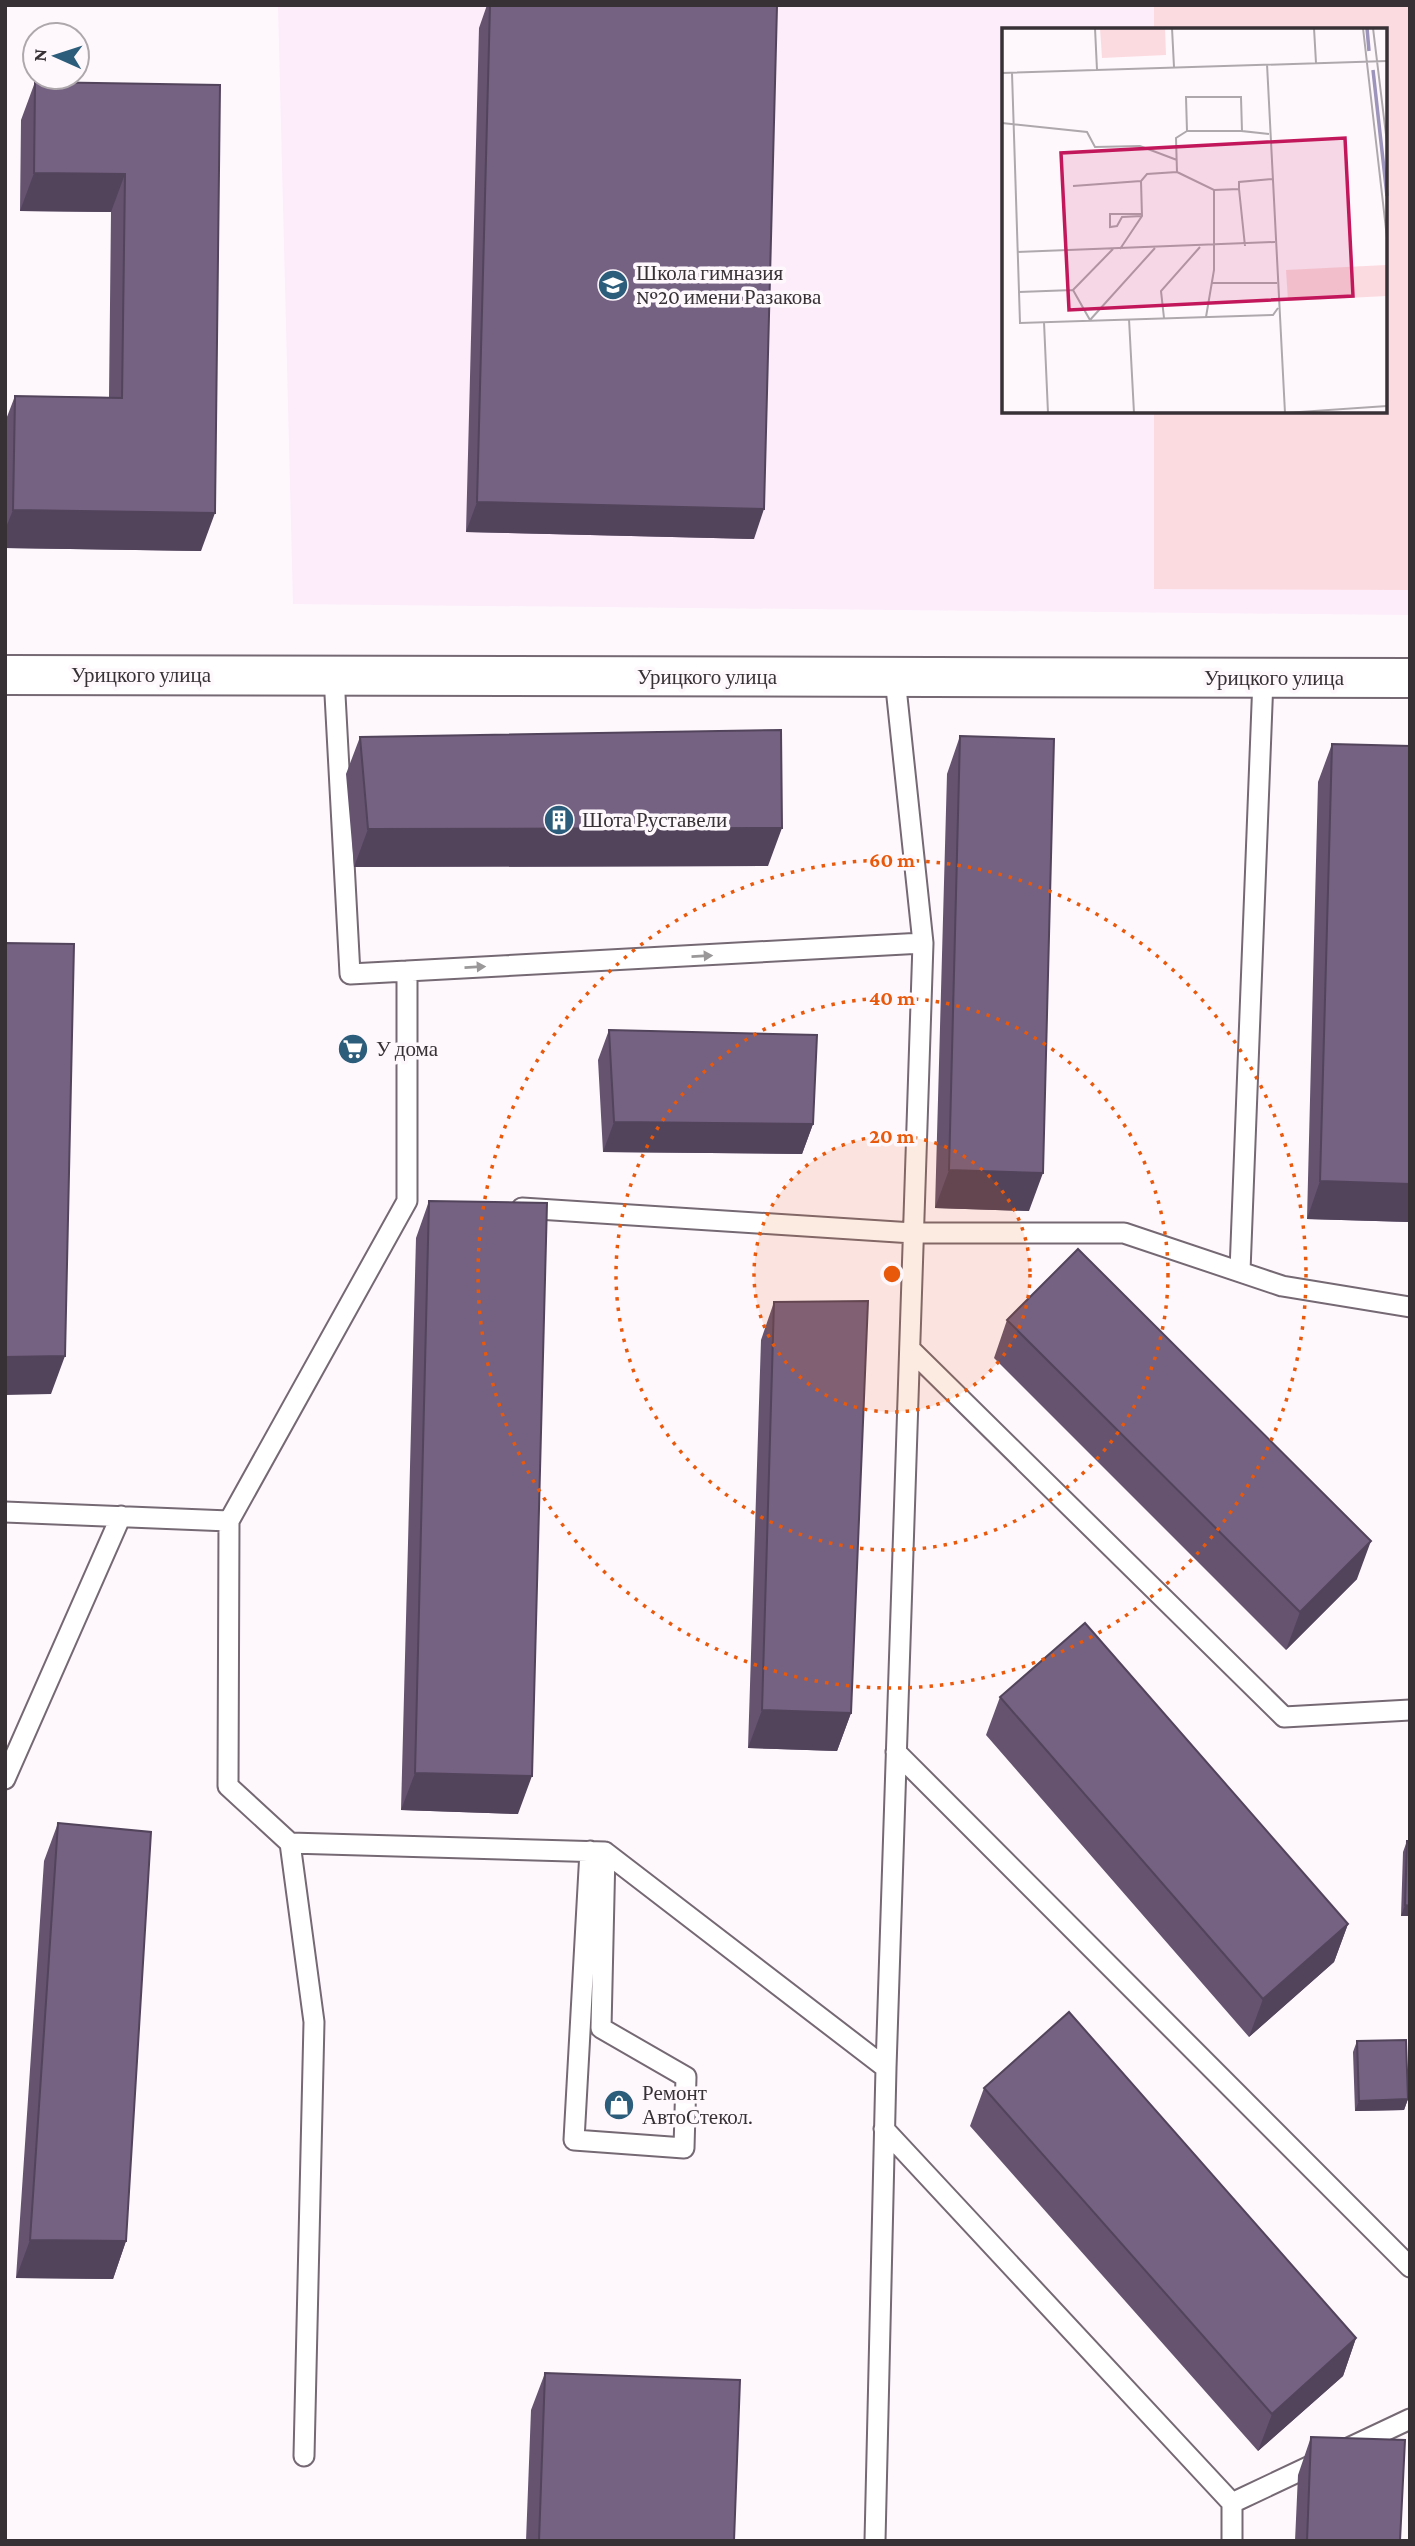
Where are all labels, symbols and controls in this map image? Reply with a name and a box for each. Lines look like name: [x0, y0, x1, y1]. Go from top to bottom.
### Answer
north arrow: [21, 21, 91, 91]
inset map: [1002, 28, 1387, 413]
text: N: [29, 48, 50, 62]
place label: Школа гимназия №20 имени Разакова: [636, 261, 822, 309]
school or university icon: Школа гимназия №20 имени Разакова: [596, 268, 630, 302]
street label: Урицкого улица: [71, 663, 212, 687]
street label: Урицкого улица: [637, 665, 778, 689]
street label: Урицкого улица: [1204, 666, 1345, 690]
building icon: Шота Руставели: [542, 803, 576, 837]
place label: Шота Руставели: [582, 808, 727, 832]
text: 60 m: [869, 848, 915, 872]
one-way arrow: [691, 951, 713, 962]
one-way arrow: [464, 962, 486, 973]
text: 40 m: [869, 986, 915, 1010]
supermarket icon: У дома: [336, 1032, 370, 1066]
place label: У дома: [376, 1037, 439, 1061]
text: 20 m: [869, 1124, 915, 1148]
centre of rings: [880, 1262, 904, 1286]
place label: Ремонт АвтоСтекол.: [642, 2081, 753, 2129]
shop icon: Ремонт АвтоСтекол.: [602, 2088, 636, 2122]

